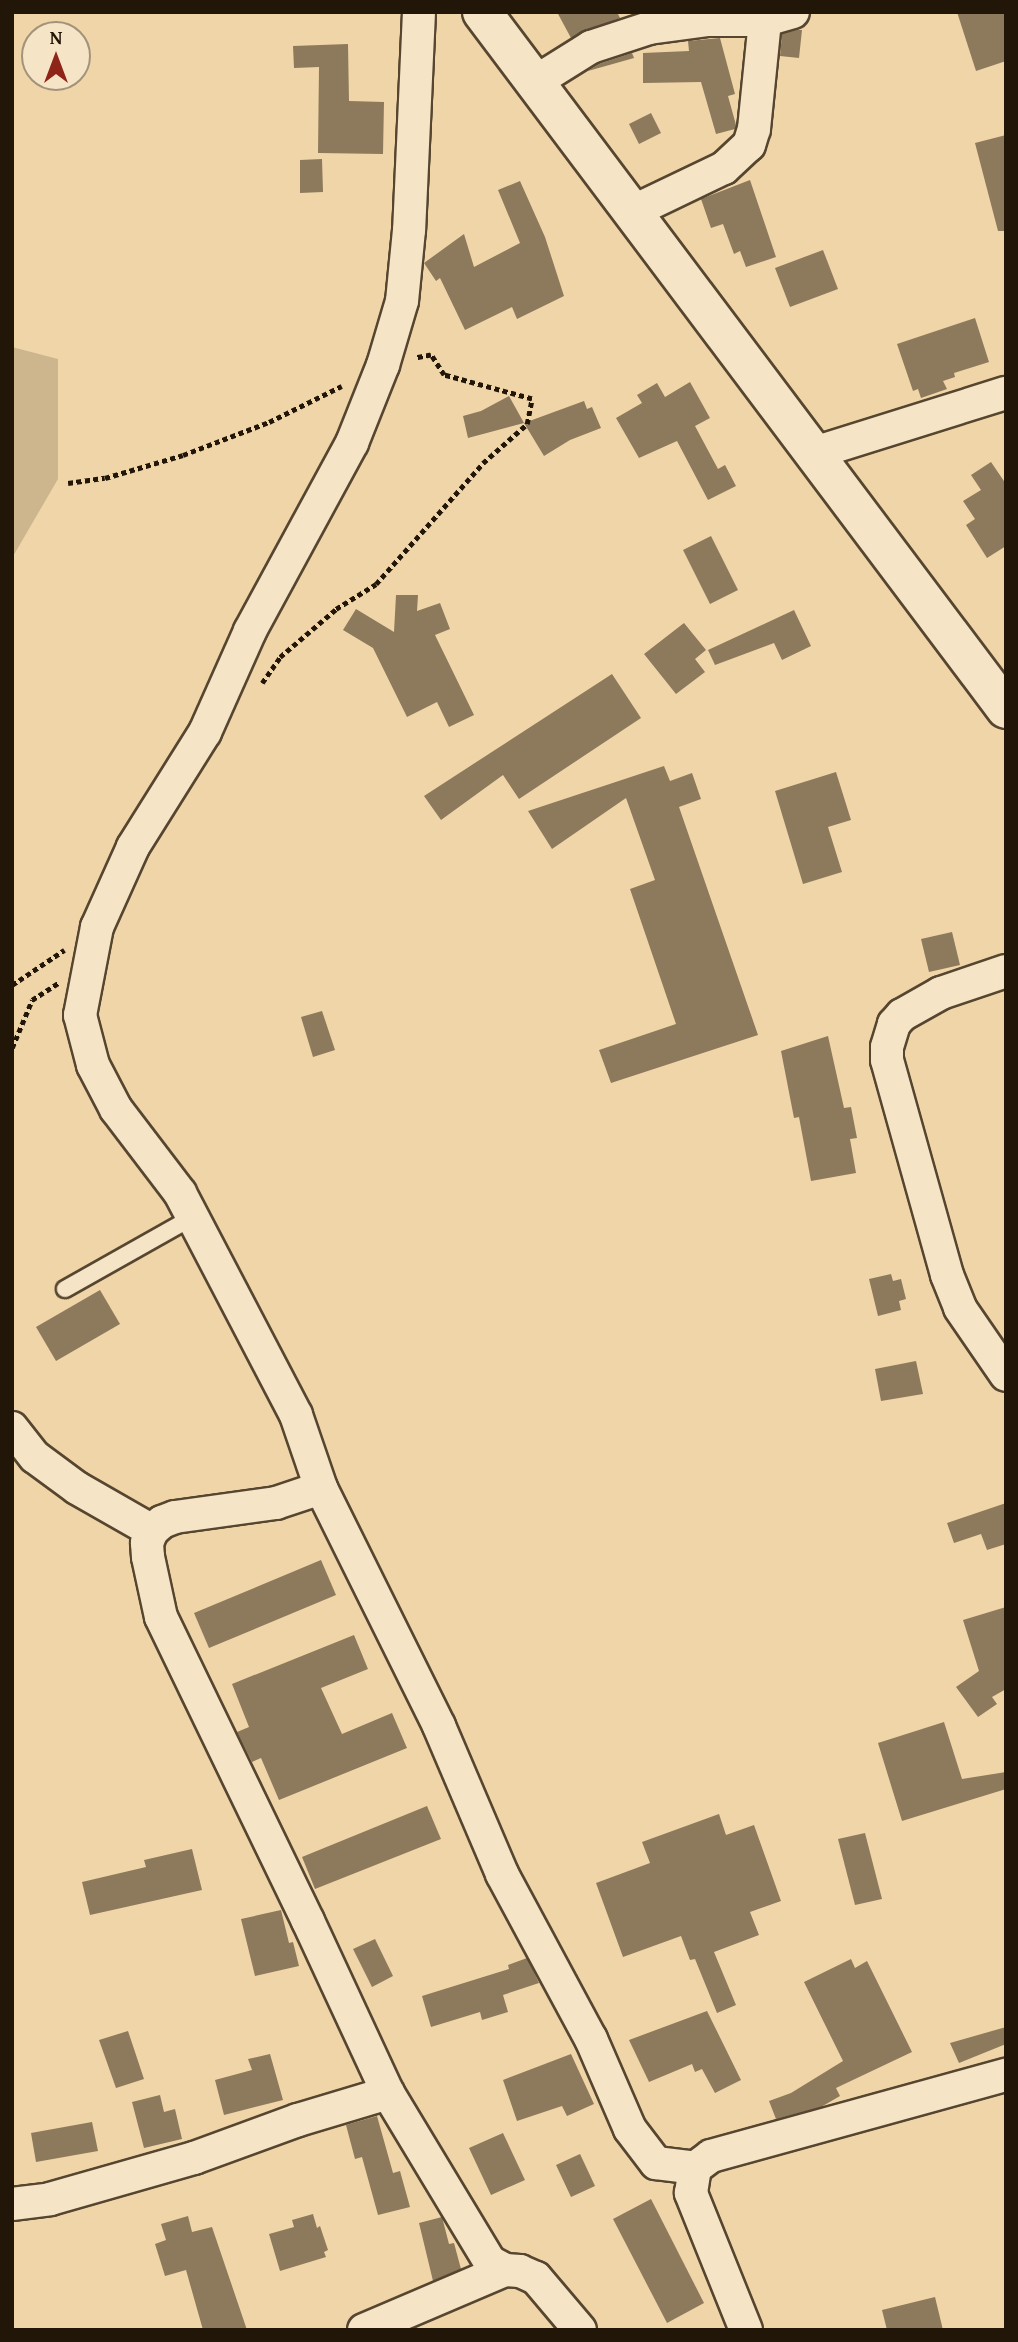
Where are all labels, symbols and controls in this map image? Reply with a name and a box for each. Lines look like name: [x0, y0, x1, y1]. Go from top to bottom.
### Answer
north arrow: [21, 21, 91, 91]
text: N: [50, 23, 62, 51]

